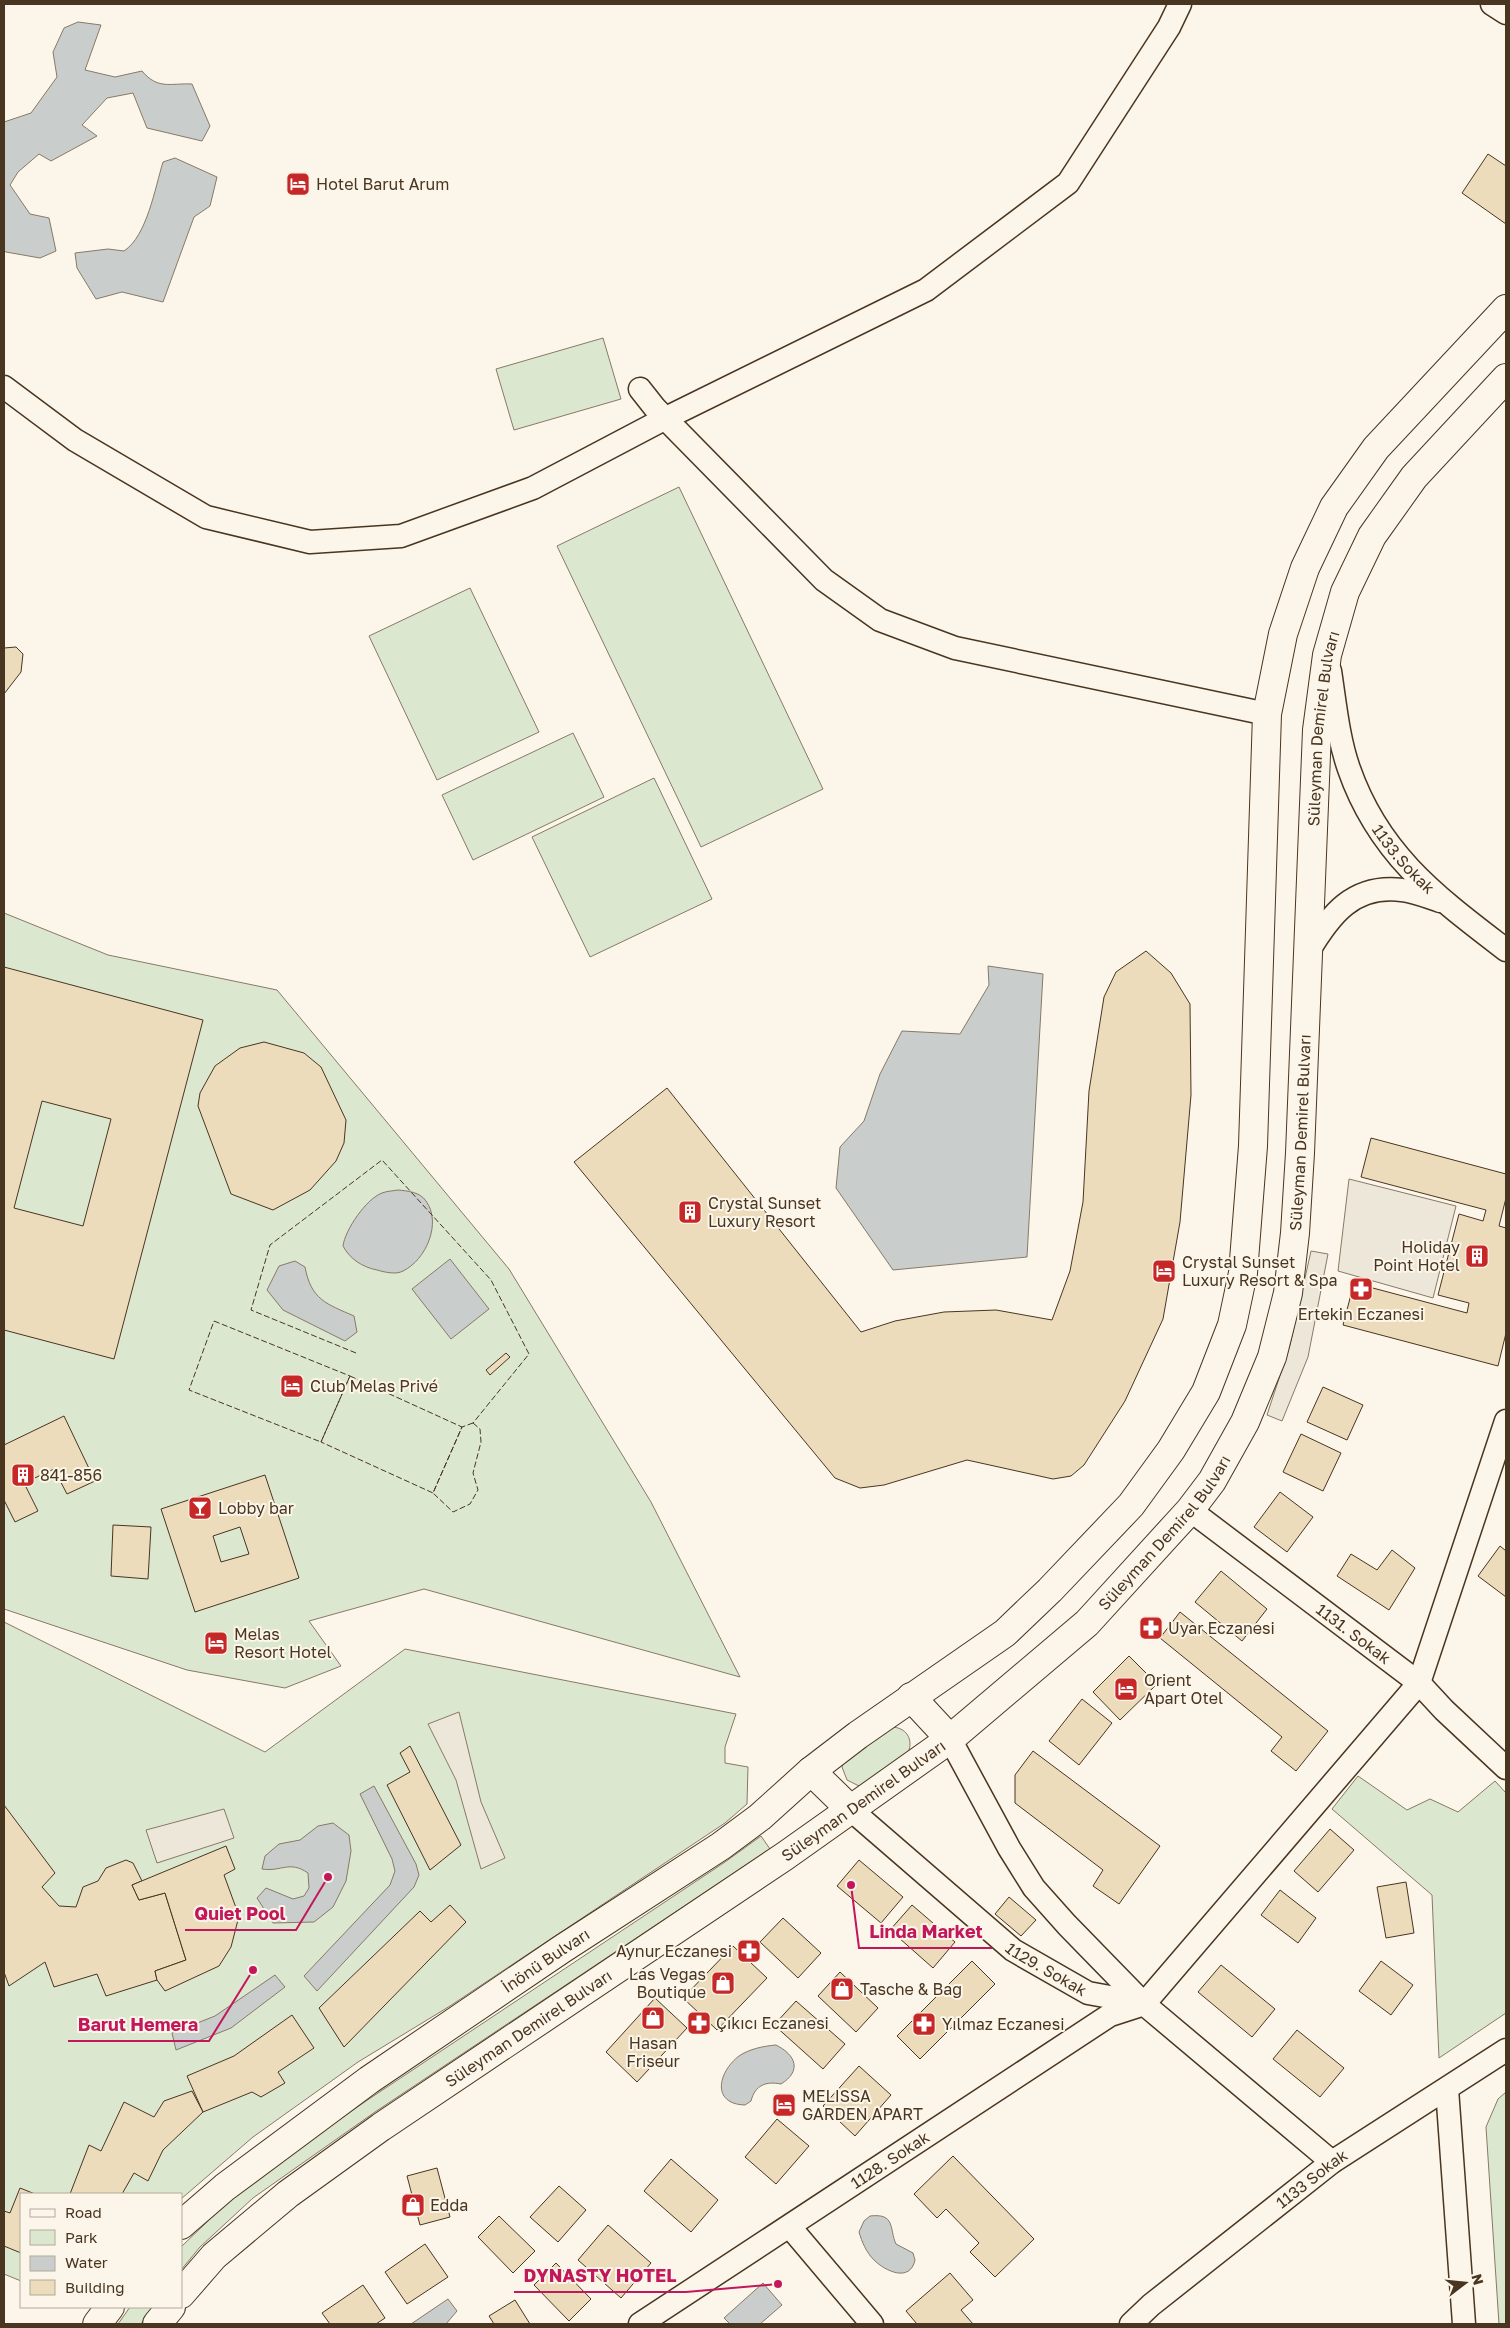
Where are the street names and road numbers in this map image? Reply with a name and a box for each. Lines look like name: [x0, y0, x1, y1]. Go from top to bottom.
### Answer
street label: Süleyman Demirel Bulvarı: [1303, 628, 1343, 827]
street label: 1133.Sokak: [1368, 820, 1439, 898]
street label: Süleyman Demirel Bulvarı: [1285, 1034, 1315, 1231]
street label: Süleyman Demirel Bulvarı: [1094, 1451, 1235, 1614]
street label: 1131. Sokak: [1312, 1599, 1395, 1668]
street label: Süleyman Demirel Bulvarı: [777, 1735, 949, 1865]
street label: İnönü Bulvarı: [498, 1924, 593, 1997]
street label: 1129. Sokak: [1001, 1938, 1090, 2000]
street label: Süleyman Demirel Bulvarı: [441, 1965, 616, 2091]
street label: 1128. Sokak: [847, 2127, 933, 2193]
street label: 1133 Sokak: [1272, 2145, 1351, 2213]

